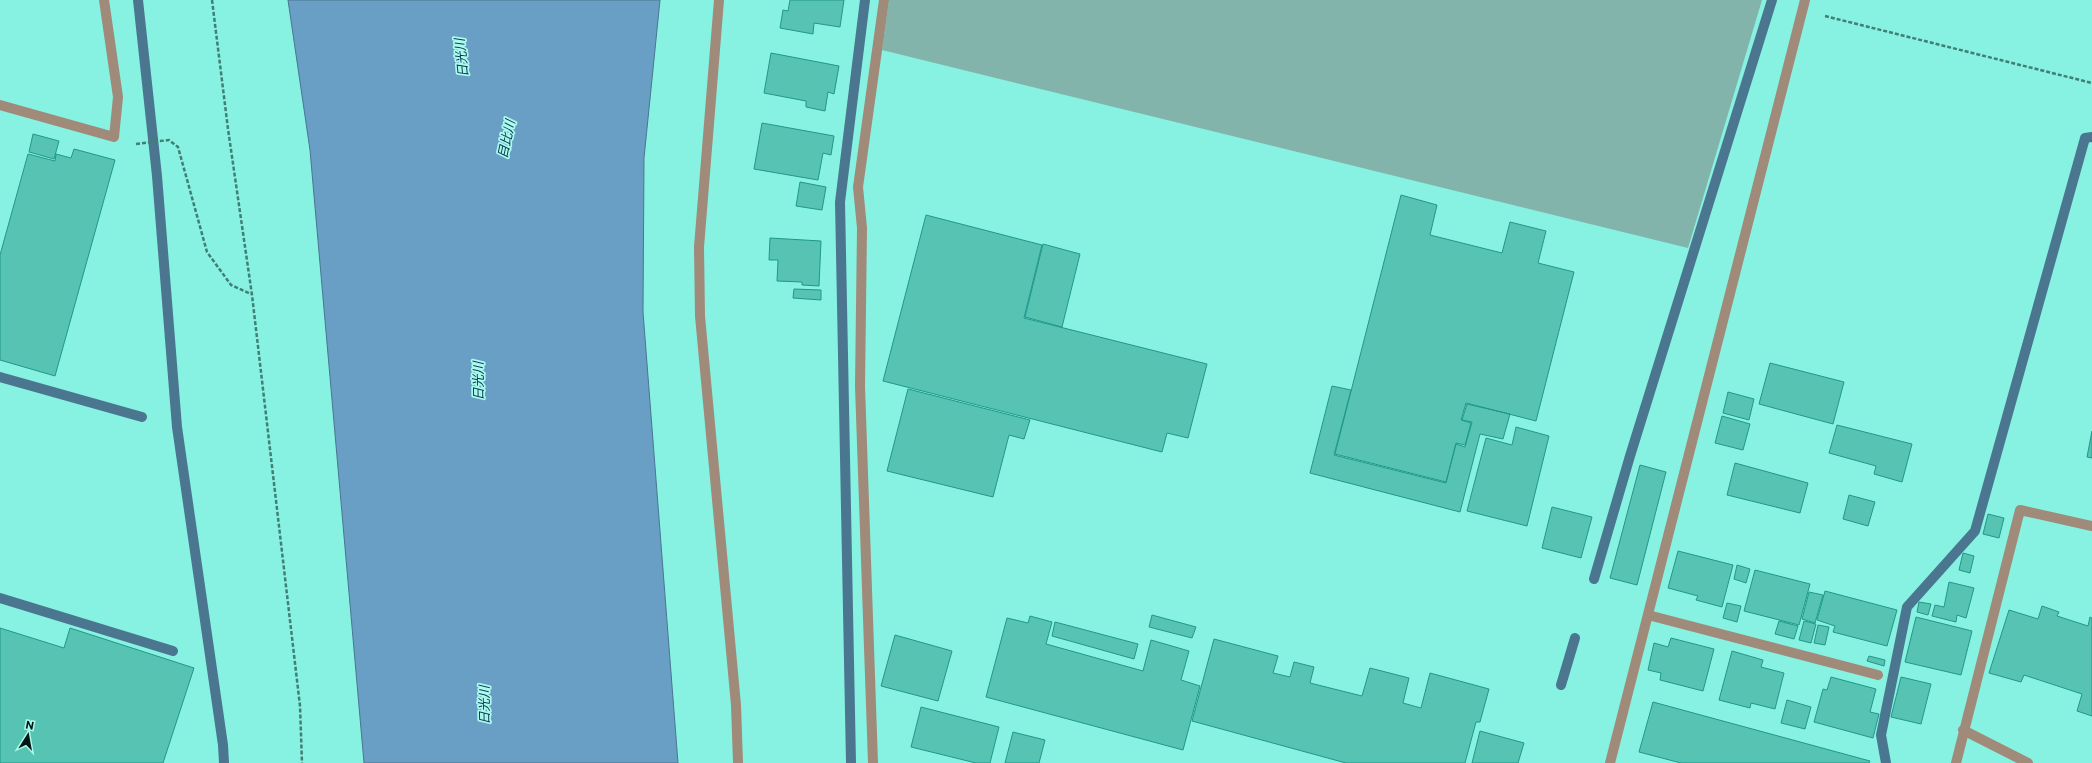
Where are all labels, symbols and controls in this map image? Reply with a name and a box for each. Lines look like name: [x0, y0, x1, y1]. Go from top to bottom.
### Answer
water label: 日光川: [451, 36, 471, 78]
water label: 目比川: [494, 116, 518, 160]
water label: 日光川: [470, 359, 486, 401]
water label: 日光川: [476, 683, 492, 725]
north arrow: [8, 715, 48, 755]
text: N: [25, 718, 35, 732]

